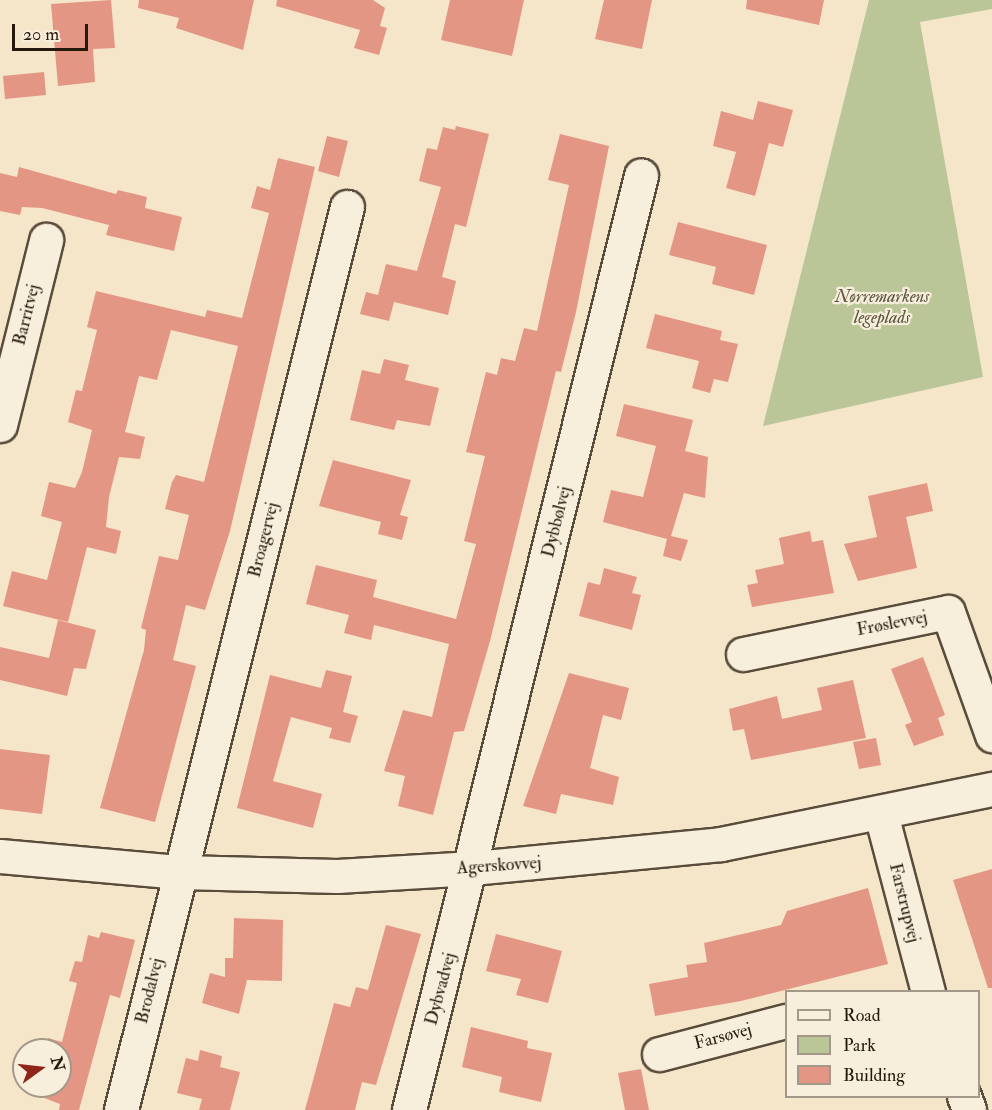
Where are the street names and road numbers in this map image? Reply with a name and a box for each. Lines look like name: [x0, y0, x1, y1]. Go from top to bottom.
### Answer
street label: Barritvej: [9, 282, 45, 348]
street label: Dybbølvej: [538, 484, 576, 560]
street label: Broagervej: [244, 500, 284, 580]
street label: Frøslevvej: [855, 607, 929, 641]
street label: Agerskovvej: [456, 852, 542, 880]
street label: Farstrupvej: [884, 861, 924, 945]
street label: Dybvadvej: [421, 950, 461, 1028]
street label: Brodalvej: [131, 956, 169, 1026]
street label: Farsøvej: [692, 1019, 754, 1055]

